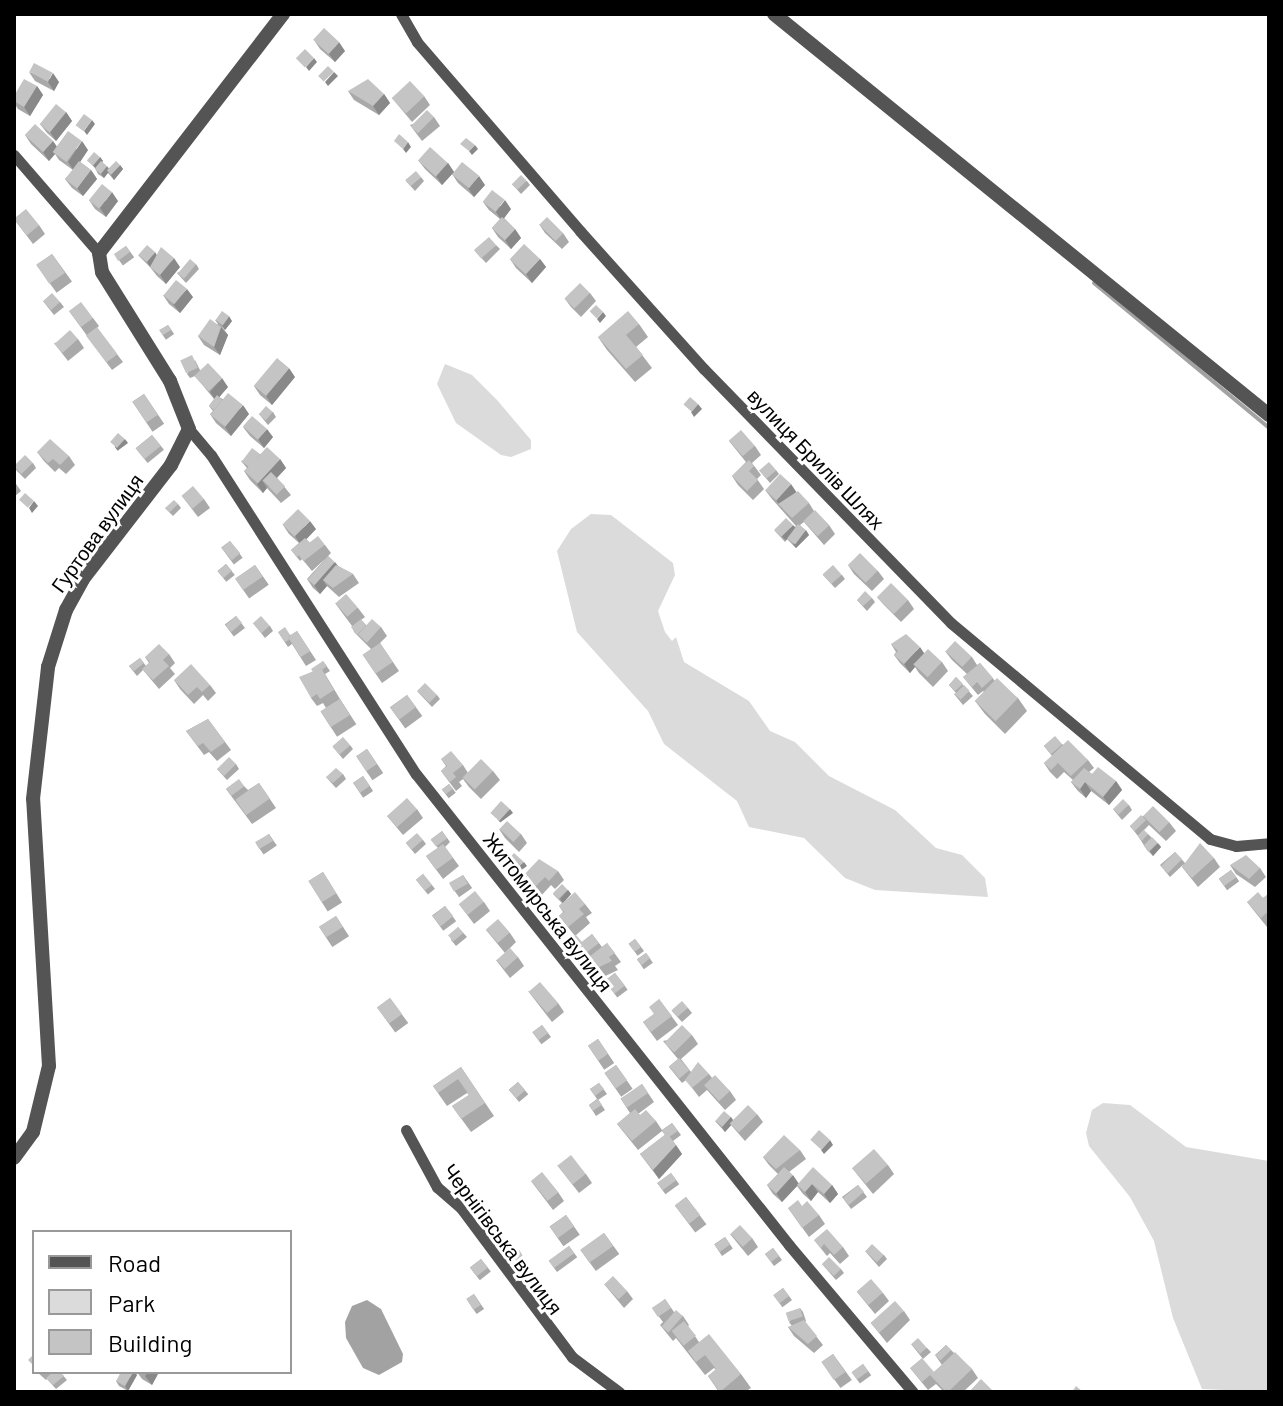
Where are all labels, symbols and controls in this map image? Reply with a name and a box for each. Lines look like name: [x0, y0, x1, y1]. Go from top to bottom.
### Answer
street label: вулиця Брилів Шлях: [743, 384, 889, 534]
street label: Гуртова вулиця: [46, 469, 148, 597]
street label: Житомирська вулиця: [478, 828, 618, 996]
street label: Чернігівська вулиця: [438, 1159, 568, 1319]
legend: [32, 1230, 292, 1374]
text: Road: [108, 1248, 161, 1277]
text: Park: [108, 1288, 155, 1317]
text: Building: [108, 1328, 192, 1357]

